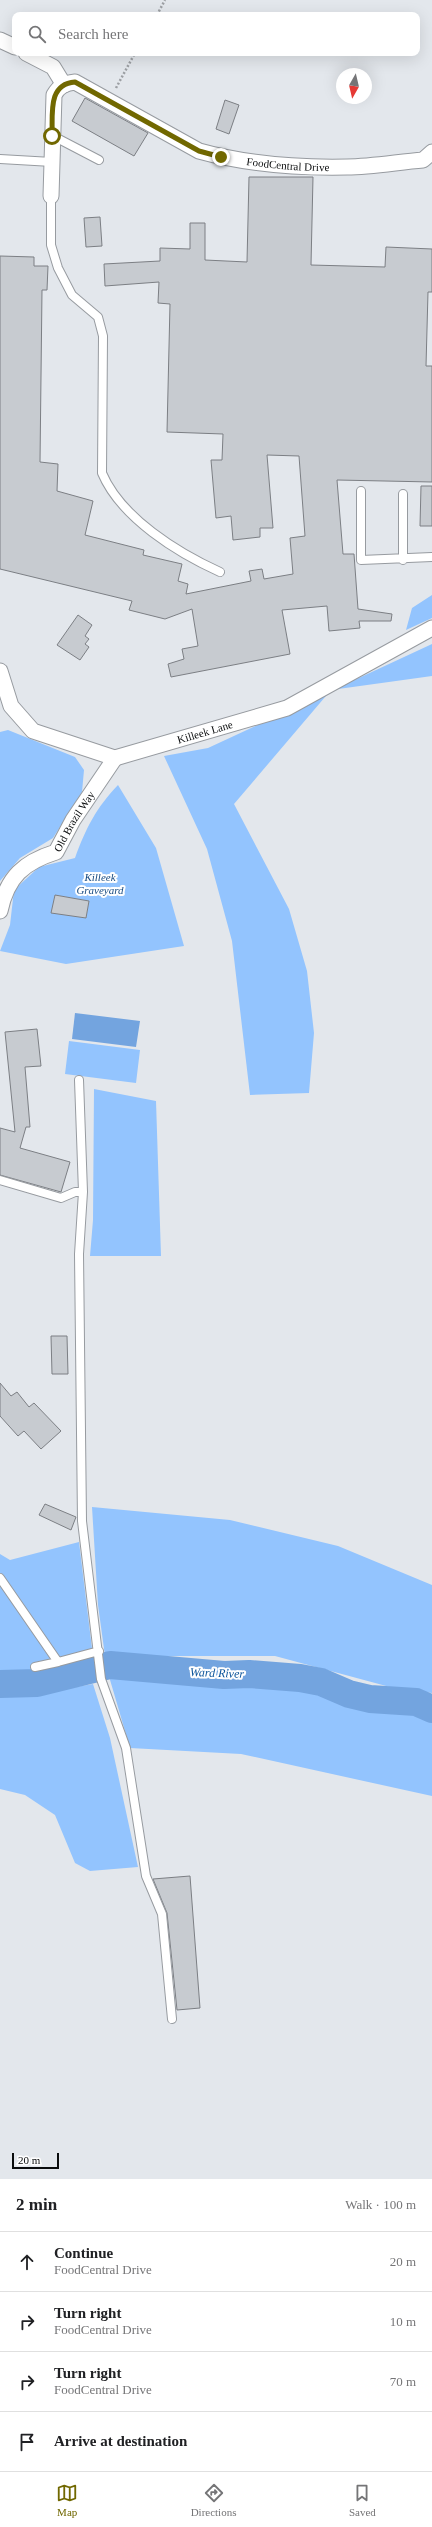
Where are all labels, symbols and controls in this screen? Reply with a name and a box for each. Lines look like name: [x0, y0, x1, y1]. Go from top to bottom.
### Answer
search box: [12, 12, 420, 56]
icon: search: [26, 23, 48, 45]
text: Search here: [58, 26, 128, 42]
north arrow: [336, 68, 372, 104]
route start: [43, 127, 61, 145]
route end: [212, 148, 230, 166]
street label: FoodCentral Drive: [246, 155, 330, 173]
street label: Killeek Lane: [176, 718, 234, 746]
street label: Old Brazil Way: [51, 788, 97, 854]
park label: Killeek Graveyard: [76, 871, 124, 896]
water label: Ward River: [190, 1665, 245, 1681]
scale bar: [12, 2151, 59, 2170]
text: 20 m: [18, 2154, 40, 2166]
text: 2 min: [16, 2195, 57, 2214]
text: Walk · 100 m: [345, 2197, 416, 2212]
text: Continue: [54, 2245, 113, 2261]
icon: ahead: [16, 2251, 38, 2273]
text: 20 m: [390, 2254, 416, 2269]
text: FoodCentral Drive: [54, 2262, 152, 2277]
text: Turn right: [54, 2305, 121, 2321]
icon: right: [16, 2311, 38, 2333]
text: 10 m: [390, 2314, 416, 2329]
text: FoodCentral Drive: [54, 2322, 152, 2337]
text: Turn right: [54, 2365, 121, 2381]
icon: right: [16, 2371, 38, 2393]
text: 70 m: [390, 2374, 416, 2389]
text: FoodCentral Drive: [54, 2382, 152, 2397]
icon: arrive: [16, 2431, 38, 2453]
text: Arrive at destination: [54, 2433, 187, 2449]
tab: Map: [56, 2482, 78, 2518]
tab: Directions: [191, 2482, 236, 2518]
tab: Saved: [349, 2482, 376, 2518]

